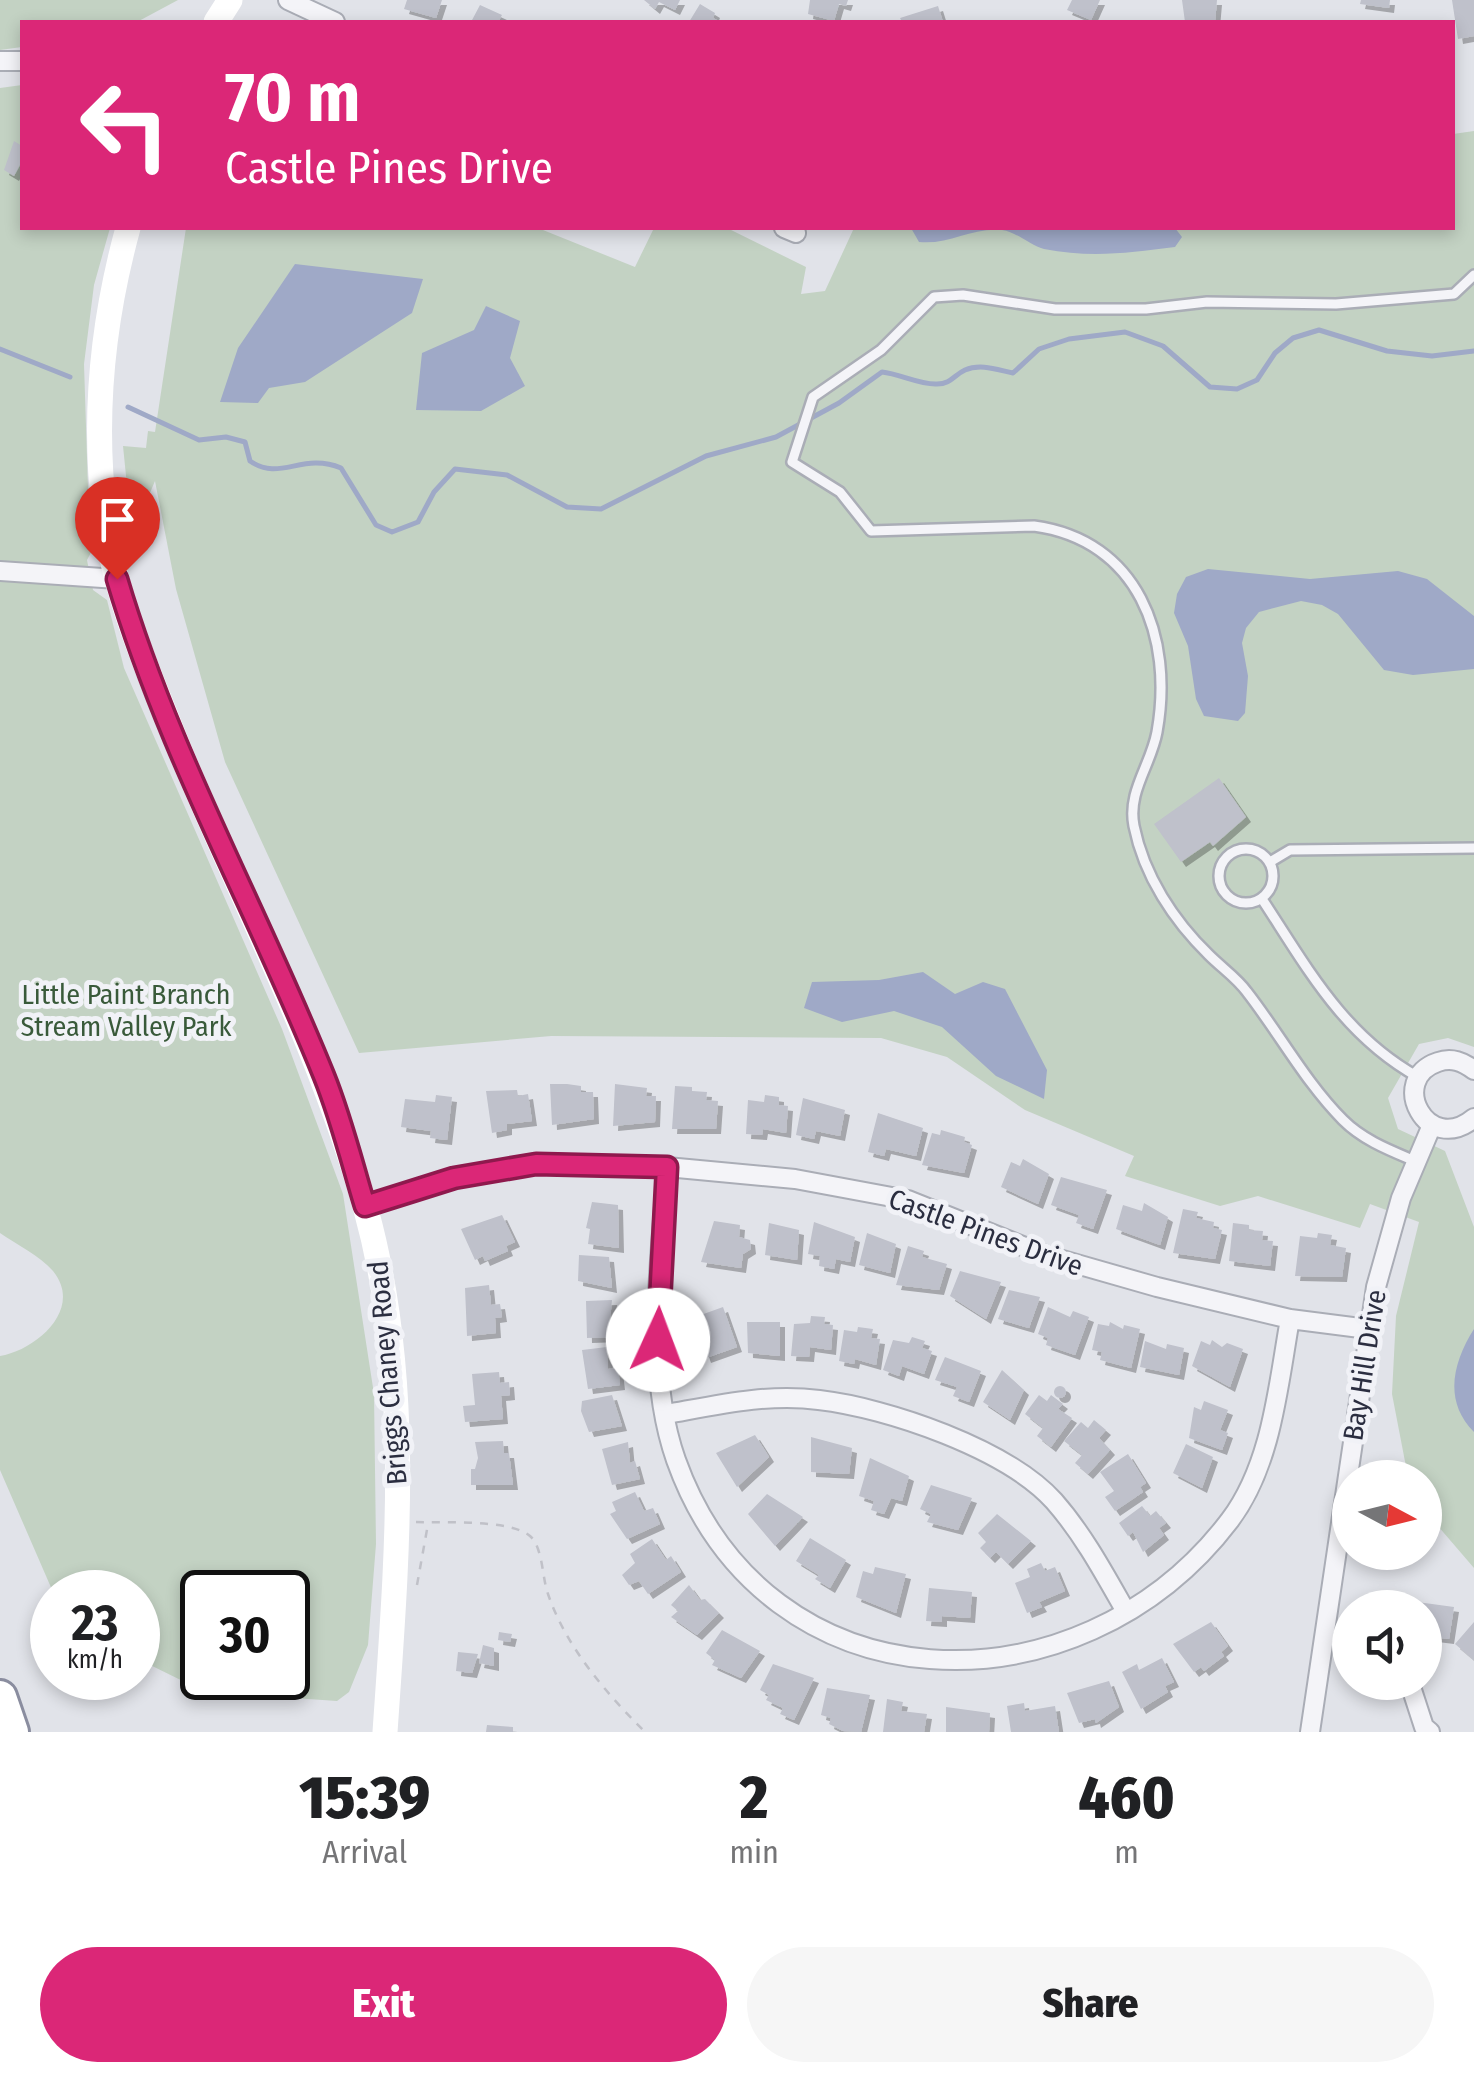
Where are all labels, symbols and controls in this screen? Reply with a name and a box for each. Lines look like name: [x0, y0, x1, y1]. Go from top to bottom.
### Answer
text: 70 m: [225, 56, 360, 140]
icon: left: [60, 60, 190, 190]
text: Castle Pines Drive: [225, 141, 553, 195]
pin: [75, 477, 160, 580]
icon: arrive: [90, 492, 145, 547]
park label: Little Paint Branch Stream Valley Park: [20, 978, 233, 1043]
street label: Castle Pines Drive: [884, 1182, 1087, 1283]
street label: Briggs Chaney Road: [361, 1260, 414, 1486]
street label: Bay Hill Drive: [1336, 1287, 1393, 1443]
position arrow: [606, 1288, 710, 1392]
north arrow: [1332, 1460, 1442, 1570]
map controls: [1332, 1460, 1442, 1700]
speed limit sign: 30: [180, 1570, 310, 1700]
button: sound: [1332, 1590, 1442, 1700]
text: 23: [72, 1593, 118, 1653]
text: km/h: [67, 1645, 123, 1675]
text: 15:39: [299, 1762, 430, 1834]
text: 2: [740, 1762, 768, 1834]
text: 460: [1078, 1762, 1175, 1834]
text: Arrival: [322, 1833, 407, 1871]
text: min: [729, 1833, 779, 1871]
text: m: [1114, 1833, 1139, 1871]
button: Exit: [40, 1947, 727, 2062]
button: Share: [747, 1947, 1434, 2062]

